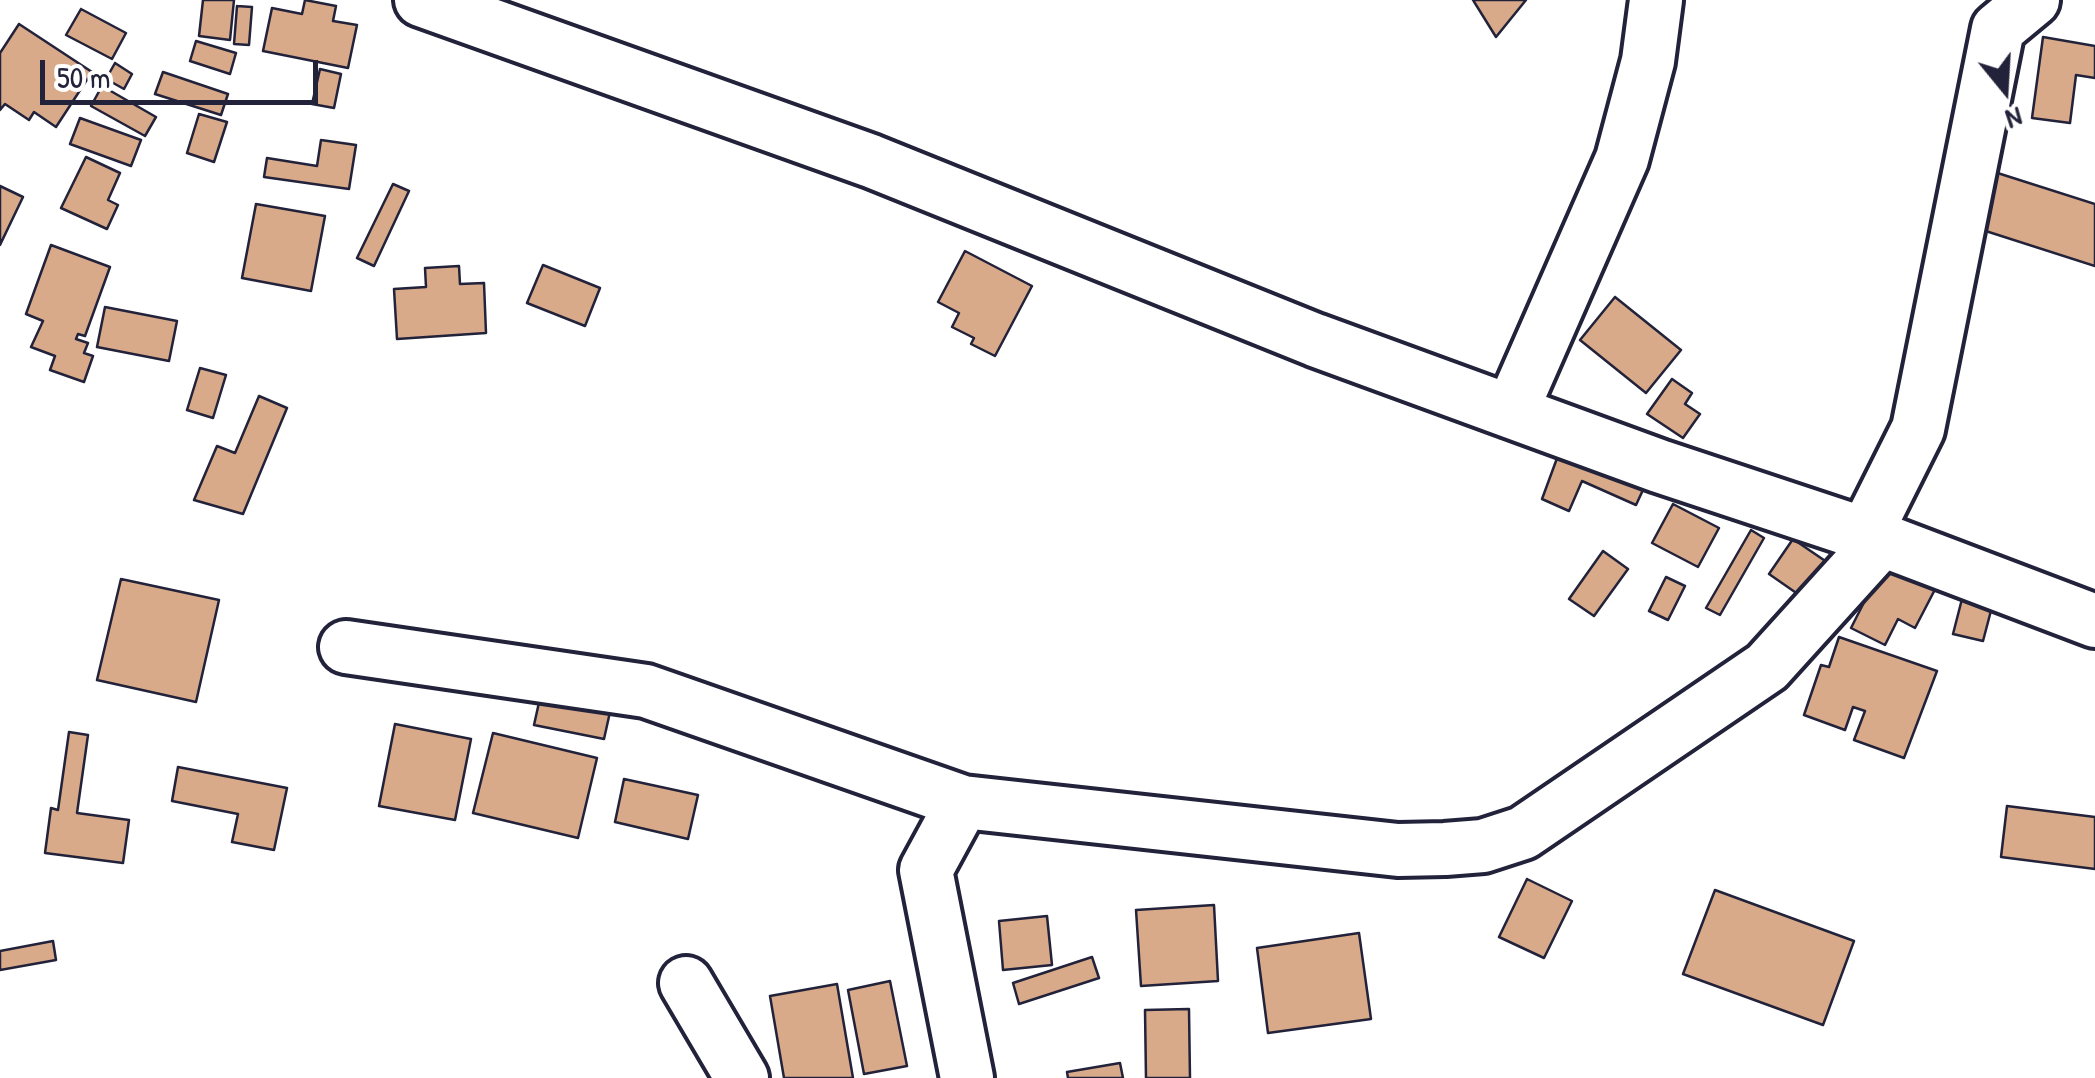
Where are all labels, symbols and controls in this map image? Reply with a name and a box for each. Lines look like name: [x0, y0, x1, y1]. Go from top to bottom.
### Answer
scale bar: [45, 40, 322, 102]
north arrow: [1955, 40, 2055, 140]
text: 50 m: [57, 57, 110, 97]
text: N: [2001, 98, 2027, 139]

